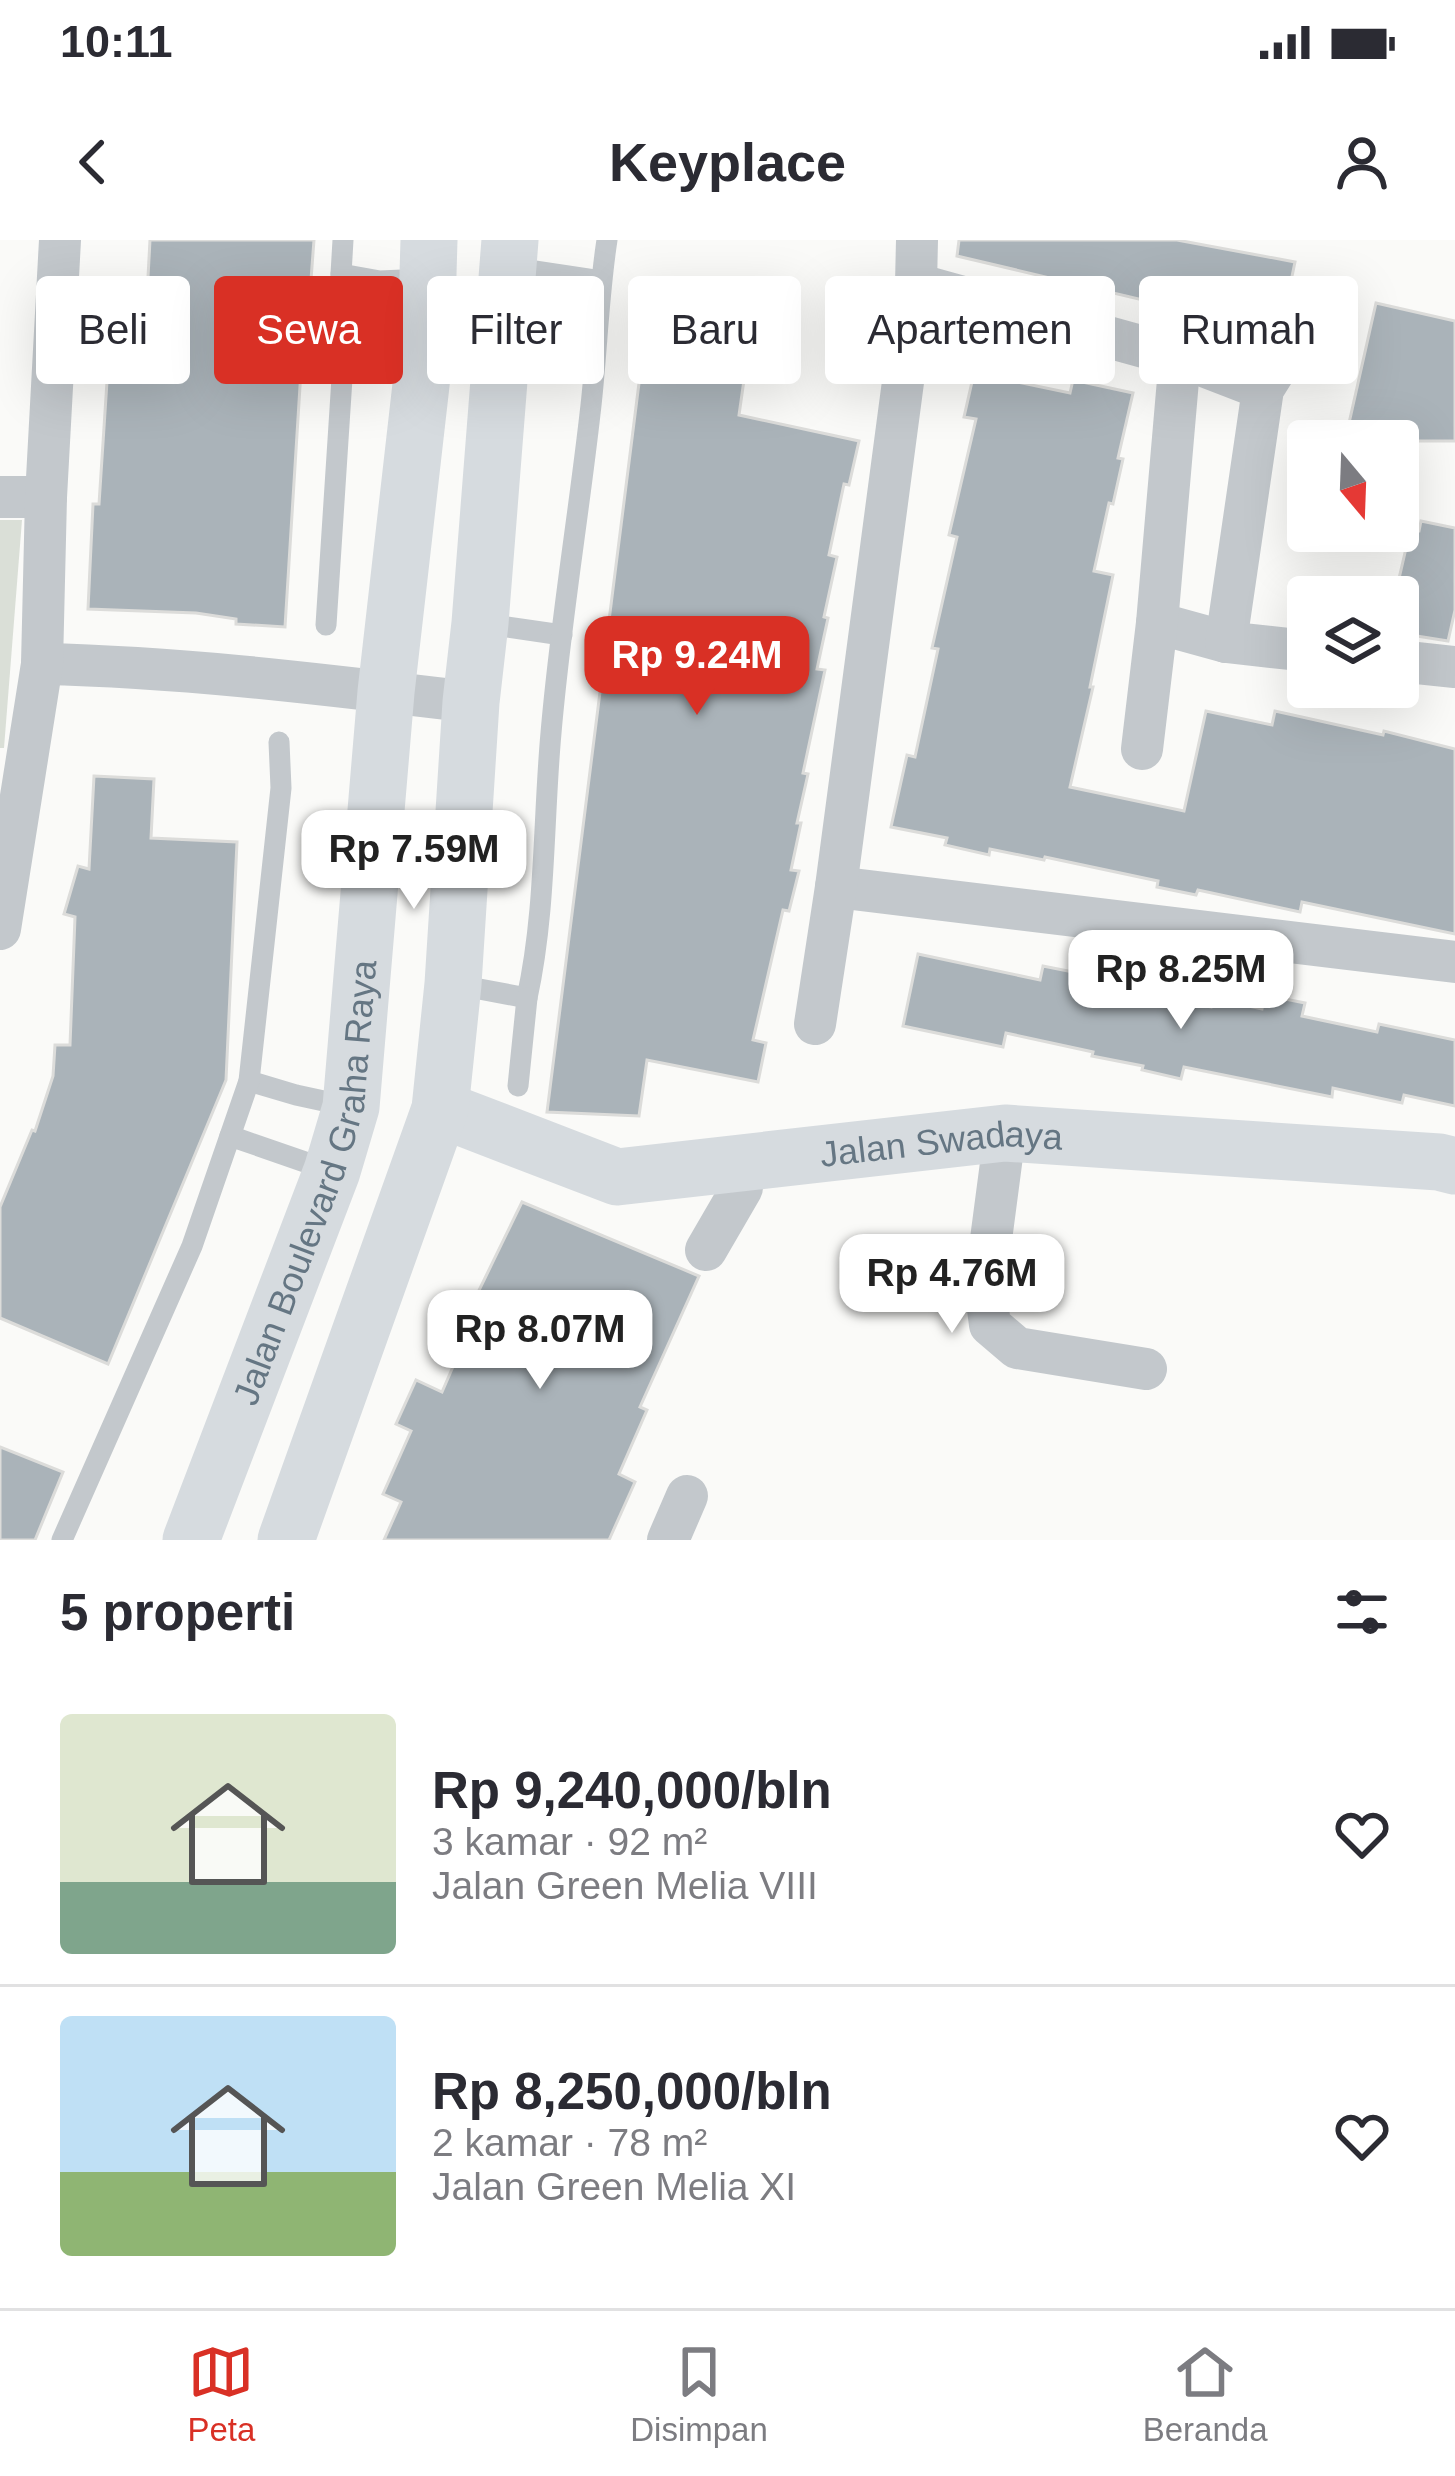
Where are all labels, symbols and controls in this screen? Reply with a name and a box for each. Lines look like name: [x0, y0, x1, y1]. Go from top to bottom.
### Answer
text: 10:11: [60, 16, 173, 67]
icon: back: [60, 129, 126, 195]
icon: person: [1329, 129, 1395, 195]
text: Keyplace: [609, 132, 846, 192]
chip: Beli: [36, 276, 190, 384]
chip: Sewa: [214, 276, 403, 384]
chip: Filter: [427, 276, 604, 384]
chip: Baru: [628, 276, 801, 384]
chip: Apartemen: [825, 276, 1115, 384]
chip: Rumah: [1139, 276, 1358, 384]
north arrow: [1287, 420, 1419, 552]
map controls: [1287, 420, 1419, 708]
button: layers: [1287, 576, 1419, 708]
pin: Rp 9.24M: [573, 616, 821, 718]
text: Rp 9.24M: [611, 633, 783, 676]
pin: Rp 7.59M: [290, 810, 538, 912]
text: Rp 7.59M: [328, 827, 500, 870]
pin: Rp 8.25M: [1057, 930, 1305, 1032]
text: Rp 8.25M: [1095, 947, 1267, 990]
street label: Jalan Boulevard Graha Raya: [224, 957, 384, 1410]
street label: Jalan Swadaya: [818, 1113, 1065, 1174]
pin: Rp 4.76M: [828, 1234, 1076, 1336]
text: Rp 4.76M: [866, 1251, 1038, 1294]
pin: Rp 8.07M: [416, 1290, 664, 1392]
text: Rp 8.07M: [454, 1307, 626, 1350]
icon: filters: [1329, 1579, 1395, 1645]
text: 5 properti: [60, 1584, 295, 1641]
icon: home: [156, 1762, 300, 1906]
text: Rp 9,240,000/bln: [432, 1762, 832, 1819]
icon: heart: [1329, 1801, 1395, 1867]
text: 3 kamar · 92 m²: [432, 1820, 707, 1863]
text: Jalan Green Melia VIII: [432, 1864, 818, 1907]
text: Rp 8,250,000/bln: [432, 2063, 832, 2120]
icon: home: [156, 2064, 300, 2208]
icon: heart: [1329, 2103, 1395, 2169]
text: 2 kamar · 78 m²: [432, 2121, 707, 2164]
text: Jalan Green Melia XI: [432, 2165, 796, 2208]
tab: Peta: [187, 2339, 255, 2449]
tab: Disimpan: [630, 2339, 768, 2449]
tab: Beranda: [1143, 2339, 1268, 2449]

